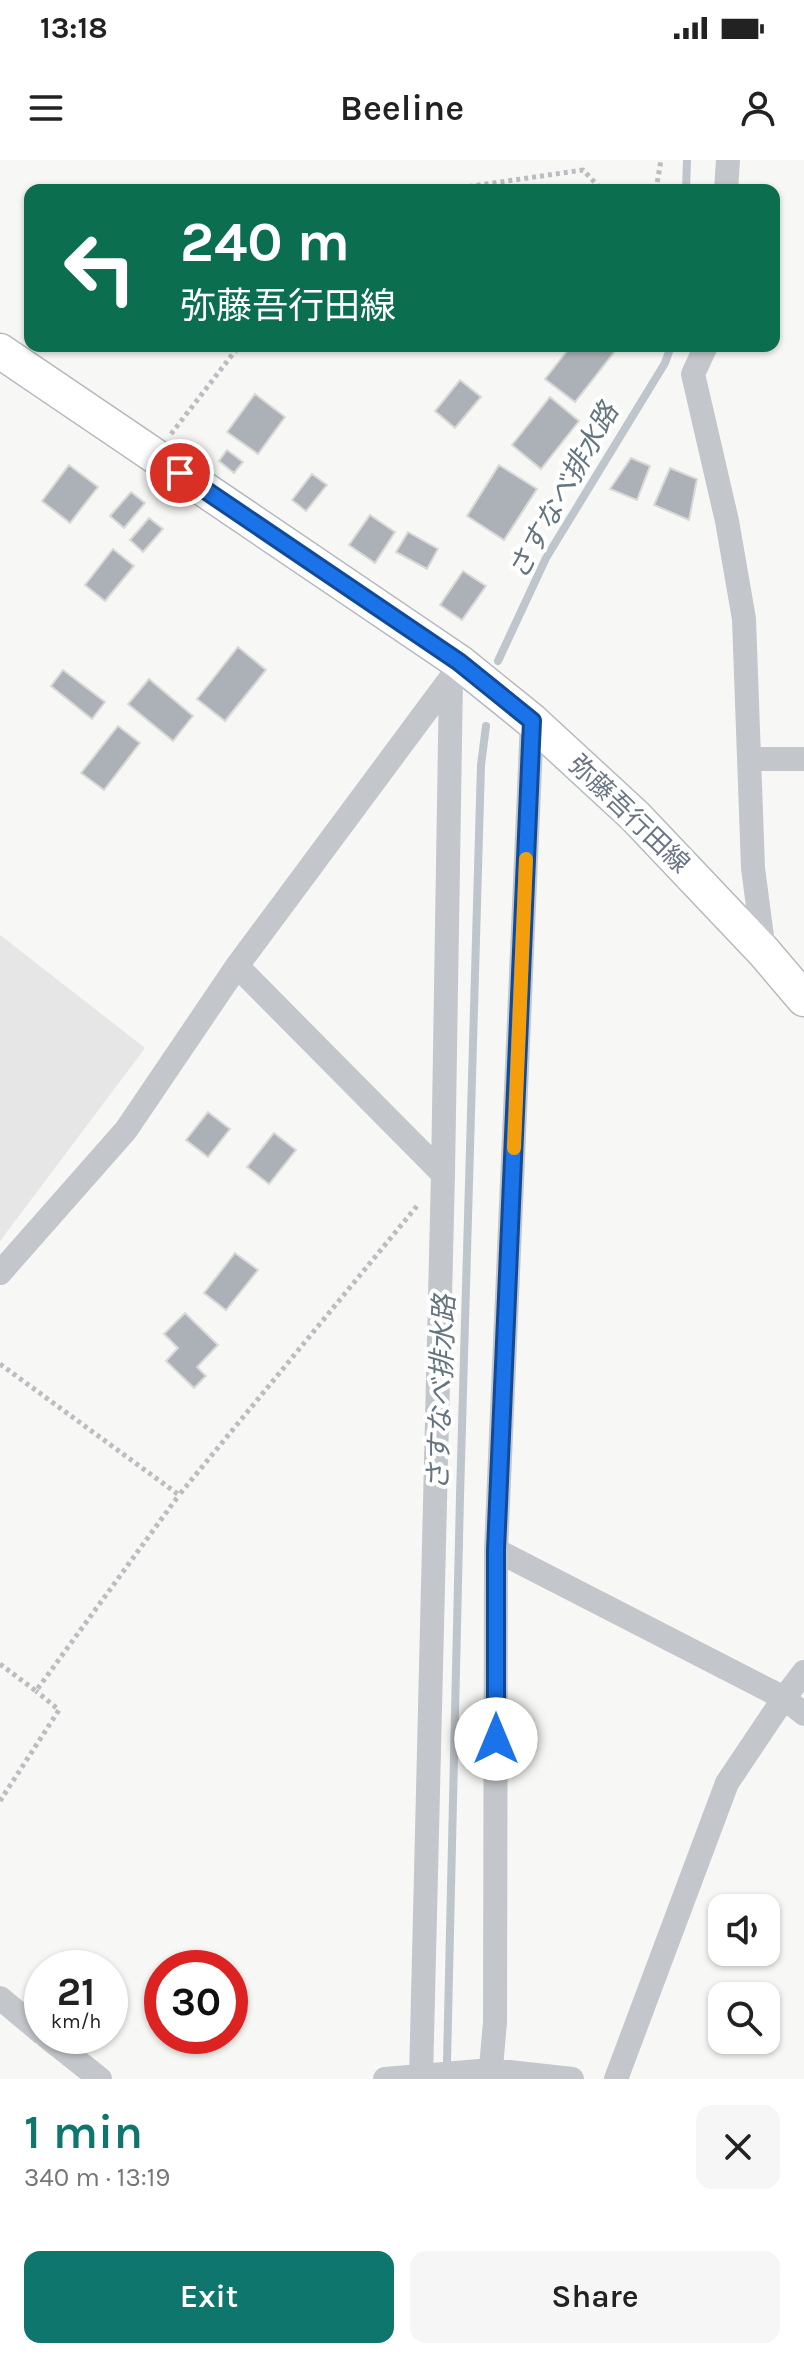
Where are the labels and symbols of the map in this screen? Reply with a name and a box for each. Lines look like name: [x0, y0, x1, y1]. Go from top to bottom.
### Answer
water label: さすなべ排水路: [501, 396, 626, 585]
pin: [146, 439, 214, 507]
street label: 弥藤吾行田線: [562, 749, 696, 879]
water label: さすなべ排水路: [421, 1292, 461, 1492]
position arrow: [454, 1697, 538, 1781]
speed limit sign: 30: [144, 1950, 248, 2054]

